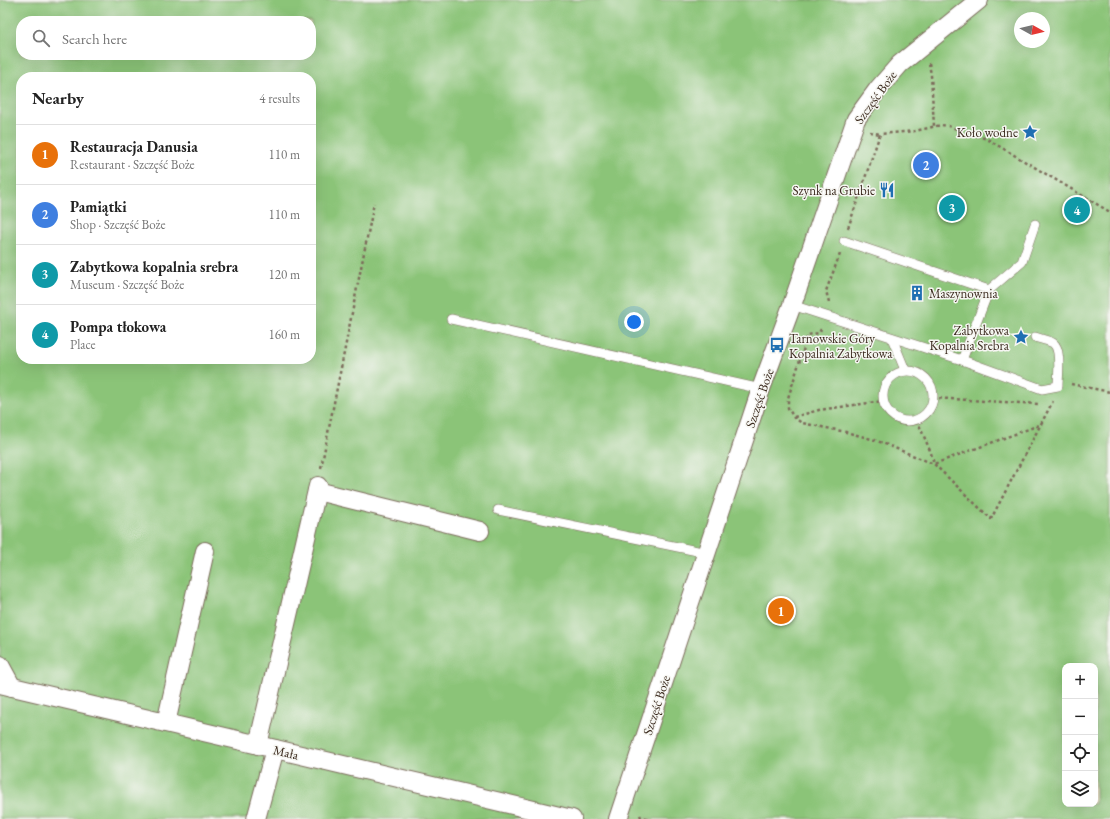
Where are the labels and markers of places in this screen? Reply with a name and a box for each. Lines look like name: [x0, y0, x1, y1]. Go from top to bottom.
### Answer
place icon: Koło wodne: [1021, 123, 1039, 141]
place label: Koło wodne: [957, 124, 1018, 141]
pin: 2: [913, 150, 939, 180]
restaurant icon: Szynk na Grubie: [878, 181, 896, 199]
place label: Szynk na Grubie: [793, 182, 875, 199]
pin: 3: [939, 193, 965, 223]
pin: 4: [1064, 195, 1090, 225]
building icon: Maszynownia: [908, 284, 926, 302]
place label: Maszynownia: [929, 285, 998, 302]
place label: Zabytkowa Kopalnia Srebra: [929, 322, 1010, 354]
place icon: Zabytkowa Kopalnia Srebra: [1012, 328, 1030, 346]
place label: Tarnowskie Góry Kopalnia Zabytkowa: [789, 330, 893, 362]
bus stop icon: Tarnowskie Góry Kopalnia Zabytkowa: [768, 336, 786, 354]
pin: 1: [768, 596, 794, 626]

